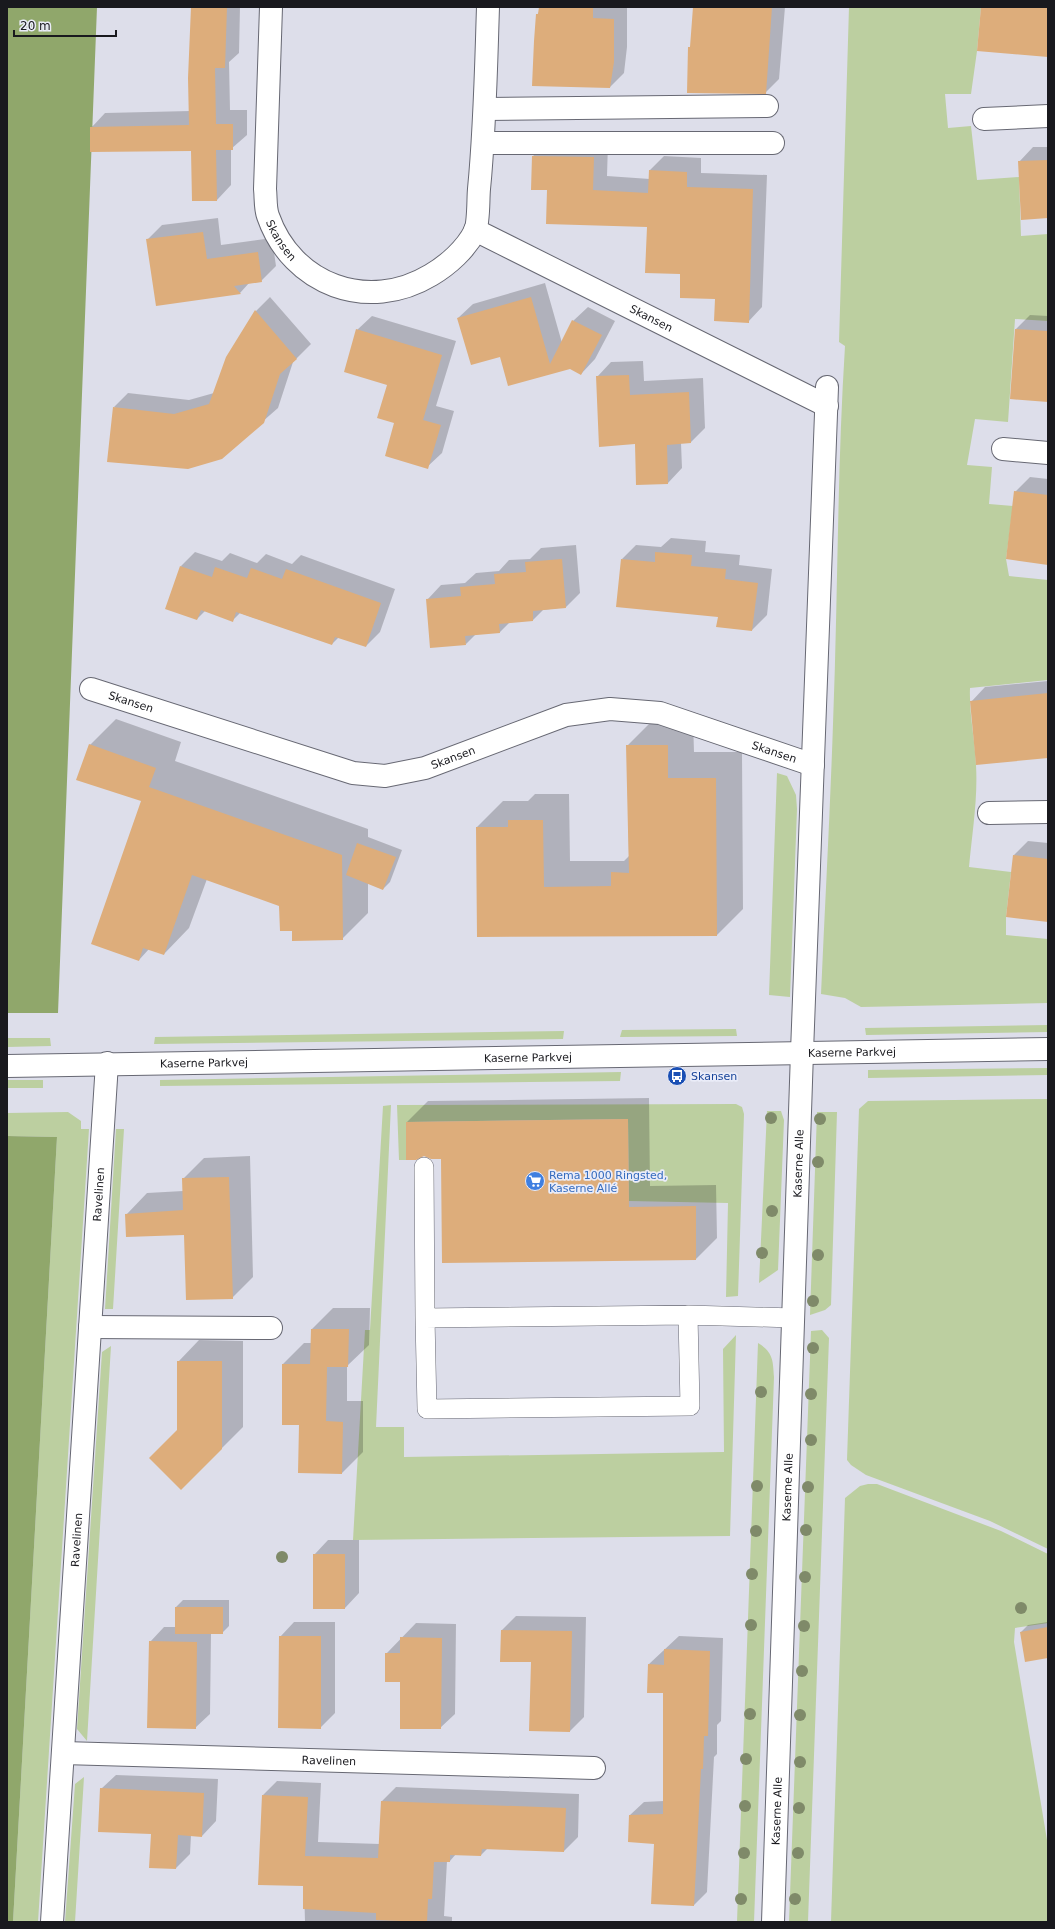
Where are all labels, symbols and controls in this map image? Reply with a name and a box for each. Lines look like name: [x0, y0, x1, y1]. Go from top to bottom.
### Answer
scale bar: [14, 12, 116, 38]
text: 20 m: [20, 19, 51, 33]
street label: Skansen: [264, 218, 299, 264]
street label: Skansen: [628, 302, 675, 334]
street label: Skansen: [107, 689, 155, 715]
street label: Skansen: [750, 738, 798, 765]
street label: Skansen: [429, 743, 477, 772]
street label: Kaserne Parkvej: [808, 1045, 896, 1059]
street label: Kaserne Parkvej: [484, 1050, 572, 1065]
street label: Kaserne Parkvej: [160, 1056, 248, 1070]
bus stop icon: Skansen: [666, 1065, 688, 1087]
place label: Skansen: [691, 1070, 737, 1083]
street label: Kaserne Alle: [791, 1129, 806, 1198]
street label: Ravelinen: [90, 1167, 107, 1222]
place label: Rema 1000 Ringsted, Kaserne Allé: [549, 1169, 667, 1195]
supermarket icon: Rema 1000 Ringsted, Kaserne Allé: [524, 1170, 546, 1192]
street label: Kaserne Alle: [780, 1453, 795, 1522]
street label: Ravelinen: [68, 1512, 85, 1567]
street label: Ravelinen: [302, 1753, 356, 1768]
street label: Kaserne Alle: [769, 1776, 784, 1845]

